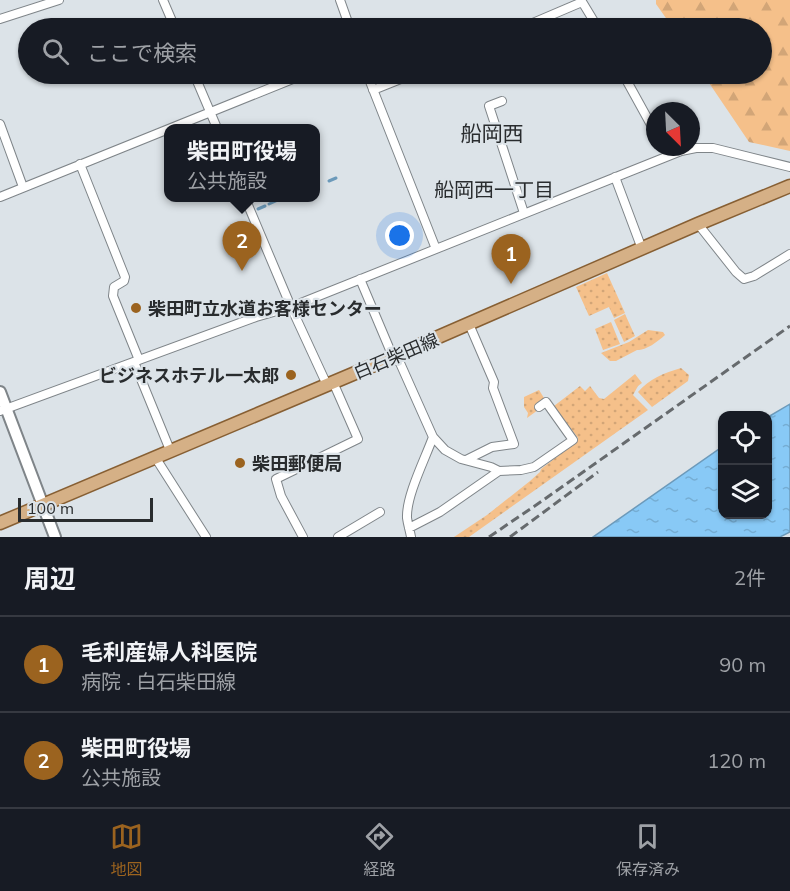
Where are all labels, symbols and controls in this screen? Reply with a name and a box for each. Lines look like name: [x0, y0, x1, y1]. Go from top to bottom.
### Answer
search box: [18, 18, 772, 84]
icon: search: [39, 35, 72, 68]
text: ここで検索: [87, 39, 197, 67]
north arrow: [646, 102, 700, 156]
district label: 船岡西: [461, 120, 524, 146]
popup: [164, 124, 320, 202]
text: 柴田町役場: [187, 137, 297, 165]
text: 公共施設: [187, 168, 267, 193]
district label: 船岡西一丁目: [434, 177, 554, 202]
your location: [385, 221, 414, 250]
pin: 2: [222, 222, 262, 271]
pin: 1: [492, 234, 530, 284]
place label: 柴田町立水道お客様センター: [148, 297, 382, 320]
marker: 柴田町立水道お客様センター: [129, 301, 143, 315]
street label: 白石柴田線: [350, 328, 442, 384]
place label: ビジネスホテル一太郎: [99, 364, 279, 387]
marker: ビジネスホテル一太郎: [284, 368, 298, 382]
map controls: [718, 411, 772, 519]
button: locate: [718, 411, 772, 465]
place label: 柴田郵便局: [252, 452, 342, 475]
marker: 柴田郵便局: [233, 456, 247, 470]
button: layers: [718, 465, 772, 519]
scale bar: [18, 495, 153, 522]
text: 100 m: [27, 498, 74, 518]
text: 周辺: [24, 562, 76, 595]
text: 2件: [734, 565, 766, 590]
text: 毛利産婦人科医院: [81, 638, 257, 666]
text: 1: [38, 652, 50, 677]
text: 90 m: [719, 652, 766, 677]
text: 病院 · 白石柴田線: [81, 669, 236, 694]
text: 柴田町役場: [81, 734, 191, 762]
text: 2: [38, 748, 50, 773]
text: 120 m: [707, 748, 766, 773]
text: 公共施設: [81, 765, 161, 790]
tab: 地図: [110, 820, 143, 880]
tab: 経路: [363, 820, 396, 880]
tab: 保存済み: [616, 820, 680, 880]

